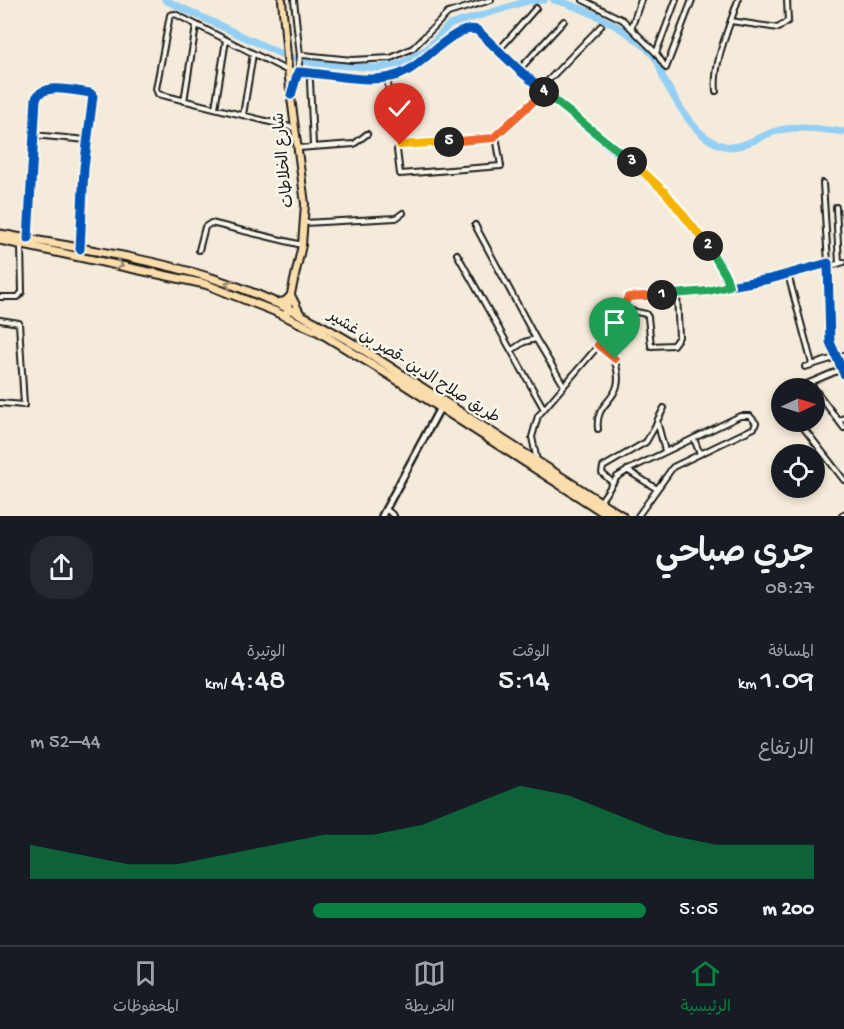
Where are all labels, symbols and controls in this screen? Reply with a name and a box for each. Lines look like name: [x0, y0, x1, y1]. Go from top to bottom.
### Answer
pin: 4: [529, 77, 559, 107]
text: 4: [540, 82, 548, 101]
pin: [374, 83, 425, 145]
icon: check: [383, 92, 416, 125]
street label: شارع الخلاطات: [271, 111, 299, 209]
pin: 5: [434, 127, 464, 157]
text: 5: [445, 132, 453, 151]
pin: 3: [617, 147, 647, 177]
text: 3: [628, 152, 636, 171]
pin: 2: [693, 231, 723, 261]
text: 2: [704, 236, 712, 255]
one-way arrow: [114, 257, 124, 270]
one-way arrow: [224, 279, 234, 292]
pin: 1: [647, 280, 677, 310]
text: 1: [659, 285, 665, 304]
pin: [589, 297, 640, 359]
street label: طريق صلاح الدين -قصر بن غشير: [322, 306, 503, 429]
icon: arrive: [598, 306, 631, 339]
north arrow: [771, 378, 825, 432]
map controls: [771, 378, 825, 498]
button: locate: [771, 444, 825, 498]
button: share: [30, 536, 93, 599]
text: جري صباحي: [655, 536, 814, 574]
text: 08:27: [765, 578, 814, 601]
text: الوتيرة: [247, 644, 285, 663]
text: الوقت: [512, 644, 550, 663]
text: المسافة: [768, 644, 814, 663]
text: 4:48: [231, 665, 285, 700]
text: 5:14: [498, 665, 550, 700]
text: 1.09: [760, 665, 814, 700]
text: /km: [205, 676, 231, 695]
text: km: [738, 676, 760, 695]
text: 44–52 m: [30, 732, 100, 755]
text: الارتفاع: [758, 739, 814, 762]
text: 5:05: [679, 899, 718, 922]
text: 200 m: [763, 899, 814, 922]
tab: المحفوظات: [113, 957, 179, 1020]
tab: الخريطة: [405, 957, 455, 1020]
tab: الرئيسية: [681, 957, 731, 1020]

